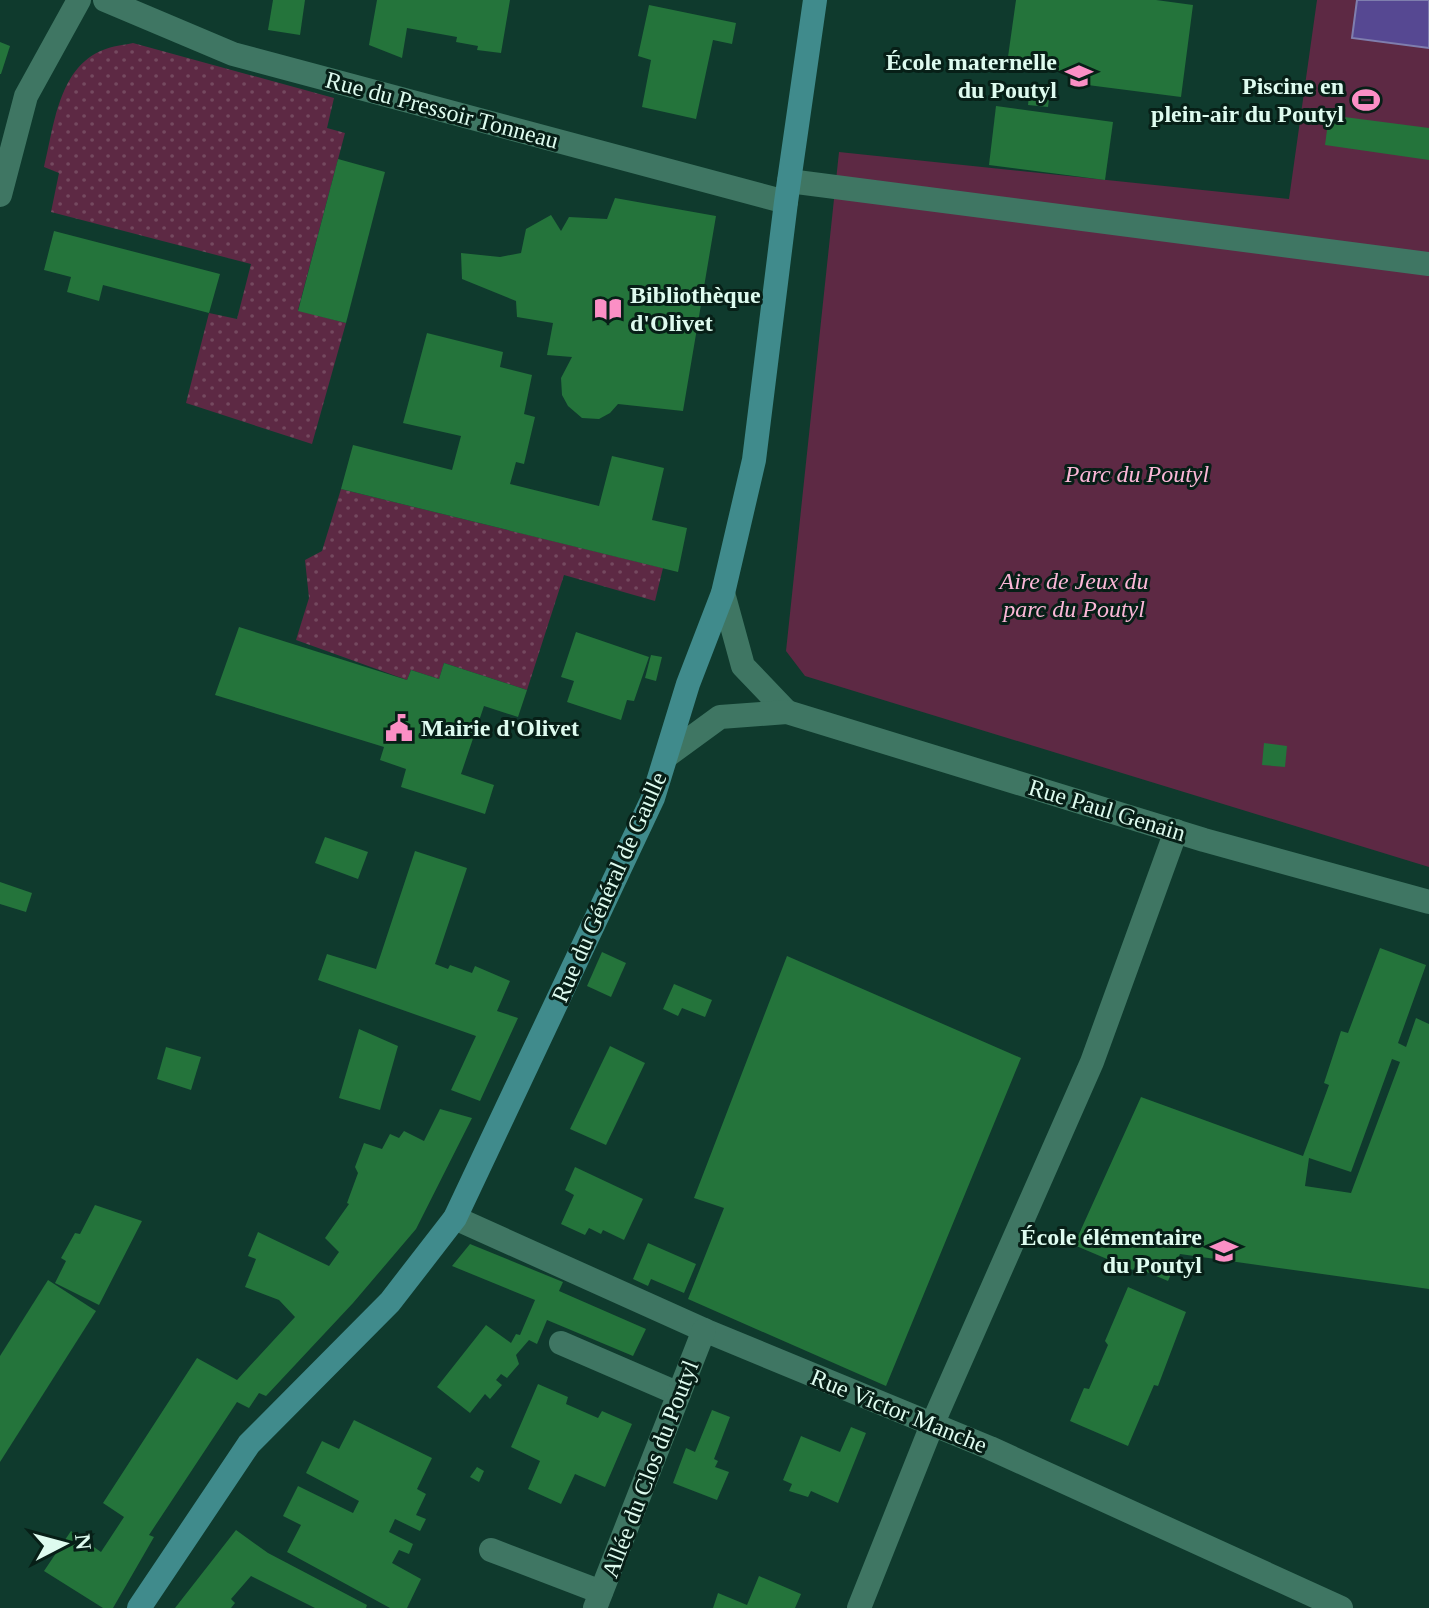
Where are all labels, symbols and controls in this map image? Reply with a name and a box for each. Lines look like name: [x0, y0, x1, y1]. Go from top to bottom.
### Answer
place label: École maternelle du Poutyl: [886, 49, 1057, 103]
school or university icon: École maternelle du Poutyl: [1064, 61, 1094, 91]
street label: Rue du Pressoir Tonneau: [323, 66, 561, 154]
place label: Piscine en plein-air du Poutyl: [1151, 73, 1344, 127]
sports icon: Piscine en plein-air du Poutyl: [1351, 85, 1381, 115]
place label: Bibliothèque d'Olivet: [630, 282, 761, 336]
library icon: Bibliothèque d'Olivet: [593, 294, 623, 324]
park label: Parc du Poutyl: [1064, 461, 1210, 487]
park label: Aire de Jeux du parc du Poutyl: [997, 568, 1149, 622]
public building icon: Mairie d'Olivet: [384, 713, 414, 743]
place label: Mairie d'Olivet: [421, 715, 579, 741]
street label: Rue du Général de Gaulle: [546, 768, 672, 1006]
street label: Rue Paul Genain: [1025, 774, 1189, 846]
place label: École élémentaire du Poutyl: [1021, 1224, 1202, 1278]
school or university icon: École élémentaire du Poutyl: [1209, 1236, 1239, 1266]
street label: Allée du Clos du Poutyl: [597, 1356, 704, 1581]
street label: Rue Victor Manche: [807, 1364, 991, 1458]
north arrow: [24, 1504, 104, 1584]
text: N: [70, 1533, 97, 1551]

